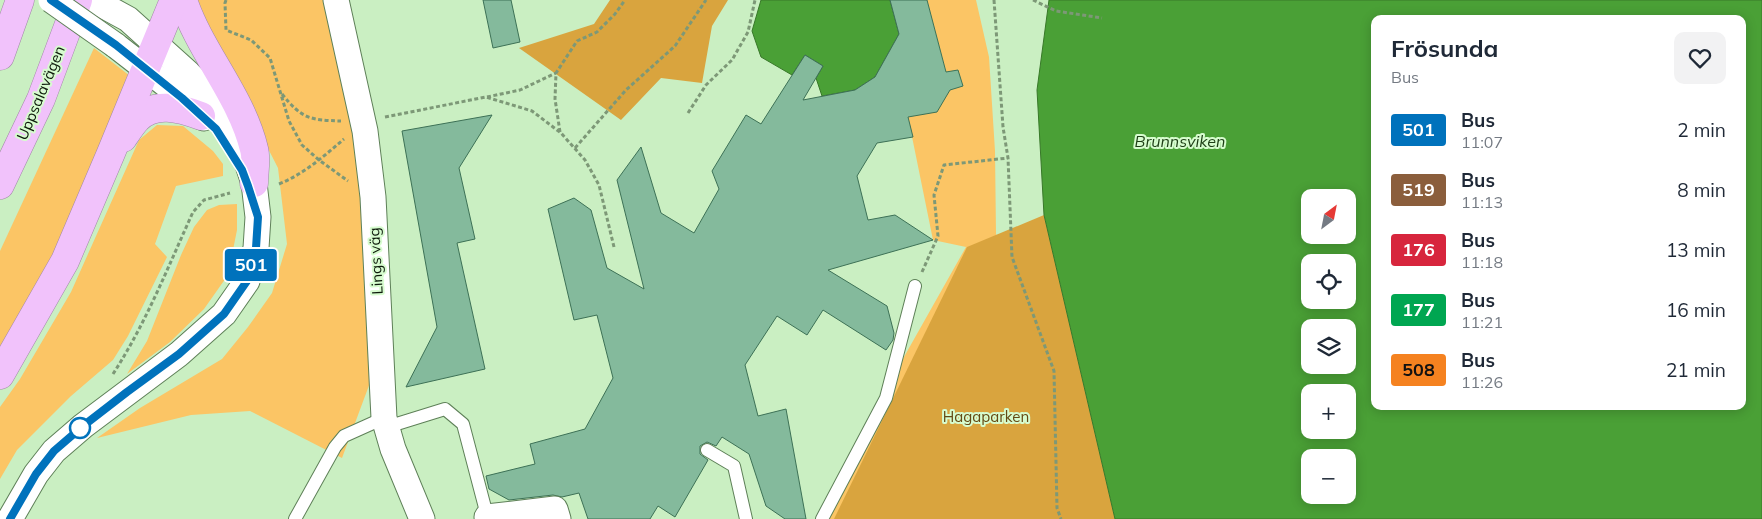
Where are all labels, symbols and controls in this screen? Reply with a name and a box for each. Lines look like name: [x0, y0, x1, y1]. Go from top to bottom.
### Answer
button: heart: [1674, 32, 1726, 84]
text: Frösunda: [1391, 33, 1499, 63]
street label: Uppsalavägen: [12, 43, 69, 143]
text: Bus: [1391, 67, 1419, 87]
text: Bus: [1461, 108, 1495, 132]
text: 501: [1402, 118, 1435, 141]
text: 2 min: [1677, 118, 1726, 142]
water label: Brunnsviken: [1135, 131, 1225, 151]
text: 11:07: [1461, 132, 1503, 152]
text: Bus: [1461, 168, 1495, 192]
text: 519: [1402, 178, 1435, 201]
text: 8 min: [1677, 178, 1726, 202]
north arrow: [1301, 189, 1356, 244]
map controls: [1301, 189, 1356, 504]
text: 11:13: [1461, 192, 1503, 212]
street label: Lings väg: [364, 227, 387, 295]
text: Bus: [1461, 228, 1495, 252]
text: 176: [1402, 238, 1435, 261]
text: 13 min: [1666, 238, 1726, 262]
line badge: 501: [222, 249, 280, 281]
text: 11:18: [1461, 252, 1503, 272]
text: 501: [235, 253, 267, 276]
button: locate: [1301, 254, 1356, 309]
text: Bus: [1461, 288, 1495, 312]
text: 177: [1402, 298, 1435, 321]
text: 16 min: [1666, 298, 1726, 322]
text: 11:21: [1461, 312, 1503, 332]
button: layers: [1301, 319, 1356, 374]
text: Bus: [1461, 348, 1495, 372]
text: 508: [1402, 358, 1435, 381]
text: 21 min: [1666, 358, 1726, 382]
text: 11:26: [1461, 372, 1503, 392]
button: +: [1301, 384, 1356, 439]
park label: Hagaparken: [943, 407, 1029, 426]
unlabelled marker: [69, 417, 91, 439]
button: −: [1301, 449, 1356, 504]

